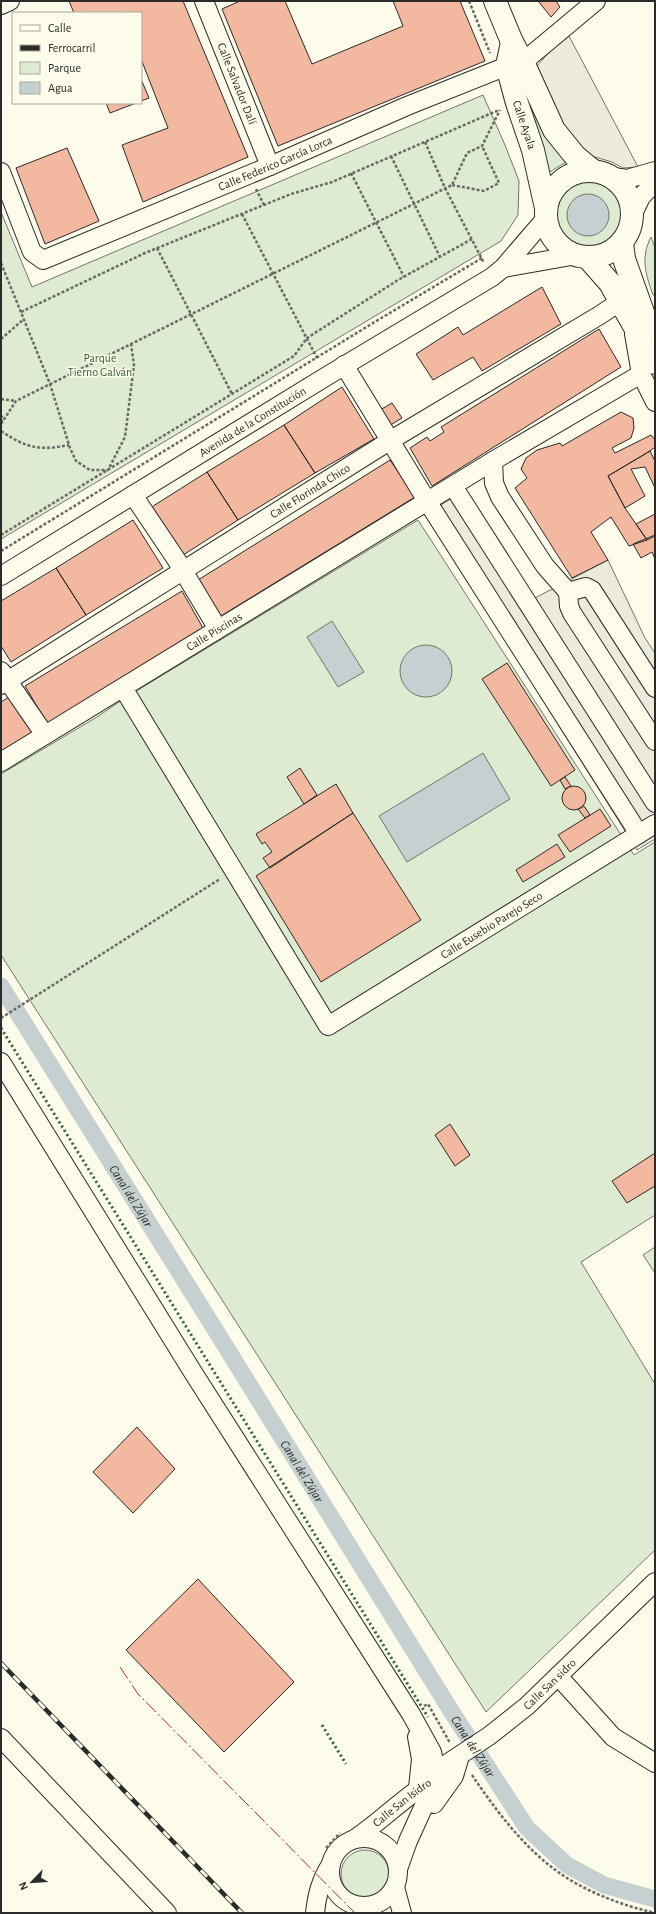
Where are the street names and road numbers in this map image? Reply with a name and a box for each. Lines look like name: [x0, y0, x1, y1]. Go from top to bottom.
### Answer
street label: Calle Salvador Dalí: [215, 41, 259, 126]
street label: Calle Ayala: [511, 99, 539, 151]
street label: Calle Federico García Lorca: [216, 133, 334, 193]
street label: Avenida de la Constitución: [197, 384, 308, 459]
street label: Calle Florinda Chico: [268, 461, 352, 520]
street label: Calle Piscinas: [184, 610, 244, 653]
street label: Calle Eusebio Parejo Seco: [438, 889, 545, 961]
street label: Calle San sidro: [521, 1656, 578, 1712]
street label: Calle San Isidro: [370, 1776, 433, 1829]

